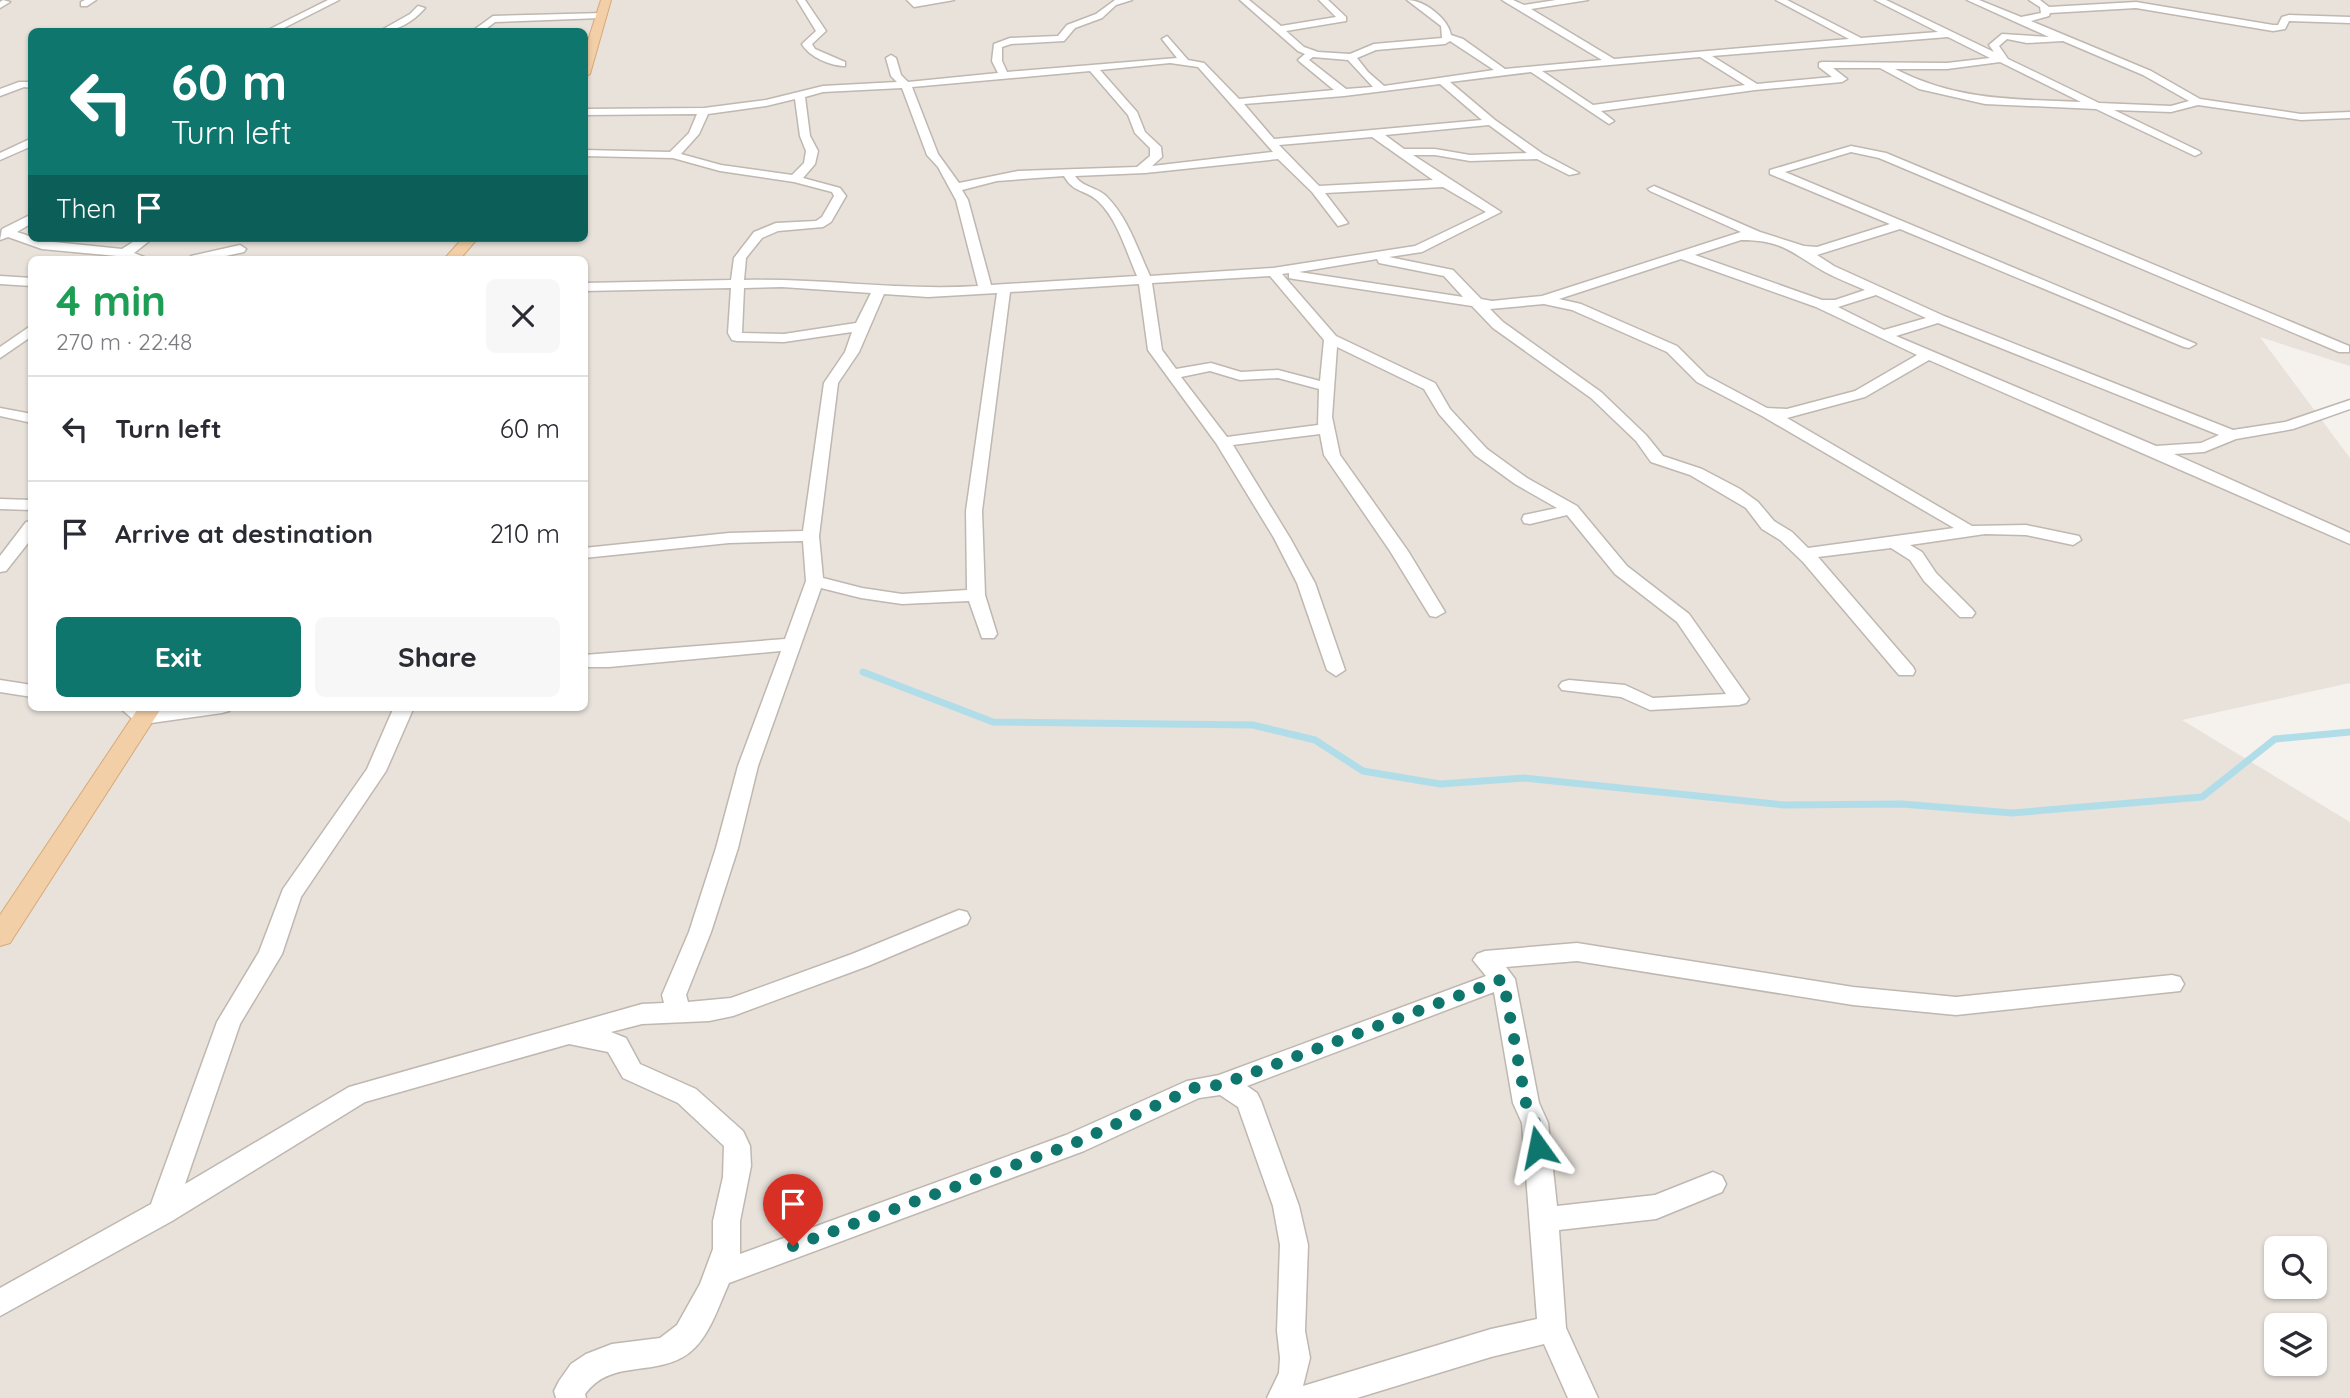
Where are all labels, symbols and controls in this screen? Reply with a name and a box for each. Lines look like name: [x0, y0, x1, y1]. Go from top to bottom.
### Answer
text: 60 m: [171, 51, 287, 112]
icon: left: [56, 56, 147, 147]
text: Turn left: [171, 112, 292, 152]
icon: arrive: [130, 189, 168, 227]
text: Then: [56, 192, 116, 225]
text: 4 min: [56, 274, 166, 327]
button: close: [486, 279, 560, 353]
text: 270 m · 22:48: [56, 327, 192, 356]
icon: left: [56, 410, 94, 448]
text: Turn left: [115, 412, 222, 445]
text: 60 m: [500, 412, 560, 445]
icon: arrive: [56, 515, 94, 553]
text: Arrive at destination: [115, 517, 373, 550]
text: 210 m: [490, 517, 560, 550]
button: Exit: [56, 617, 301, 697]
button: Share: [315, 617, 560, 697]
position arrow: [1501, 1110, 1575, 1184]
pin: [763, 1174, 823, 1246]
icon: arrive: [774, 1185, 812, 1223]
map controls: [2264, 1236, 2327, 1376]
button: search: [2264, 1236, 2327, 1299]
button: layers: [2264, 1313, 2327, 1376]

